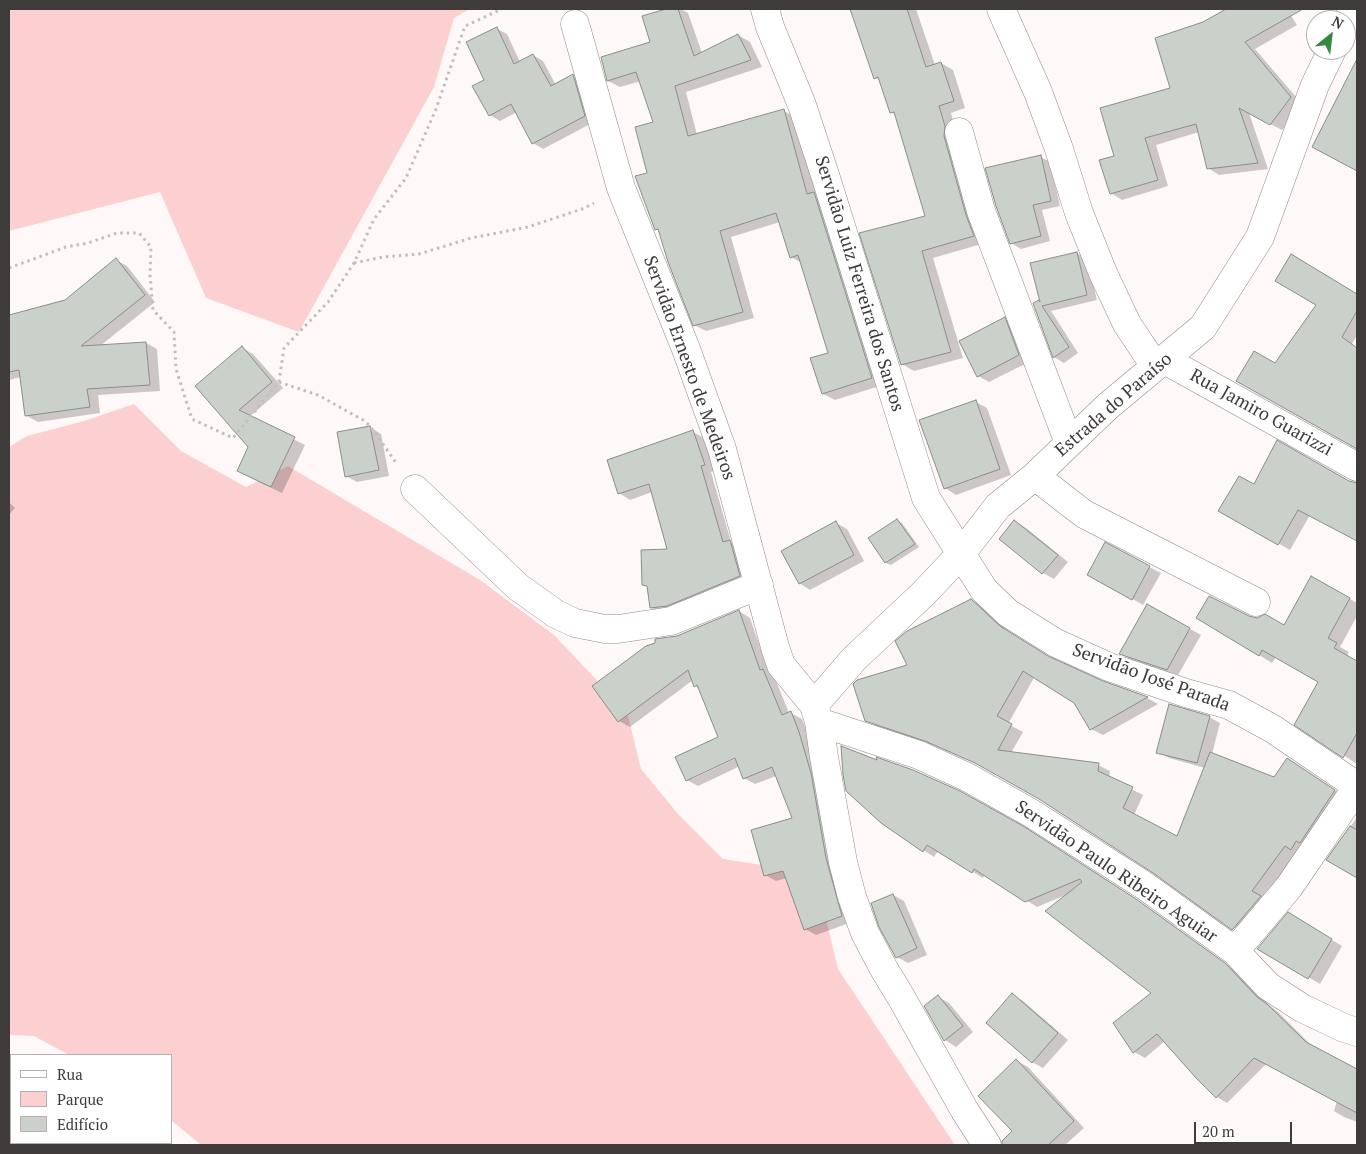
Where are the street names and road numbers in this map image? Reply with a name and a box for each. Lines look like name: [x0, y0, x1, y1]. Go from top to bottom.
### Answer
street label: Servidão Luiz Ferreira dos Santos: [810, 154, 908, 414]
street label: Servidão Ernesto de Medeiros: [638, 253, 740, 483]
street label: Estrada do Paraíso: [1051, 348, 1177, 462]
street label: Rua Jamiro Guarizzi: [1186, 365, 1336, 461]
street label: Servidão José Parada: [1069, 639, 1233, 717]
street label: Servidão Paulo Ribeiro Aguiar: [1011, 796, 1221, 948]

